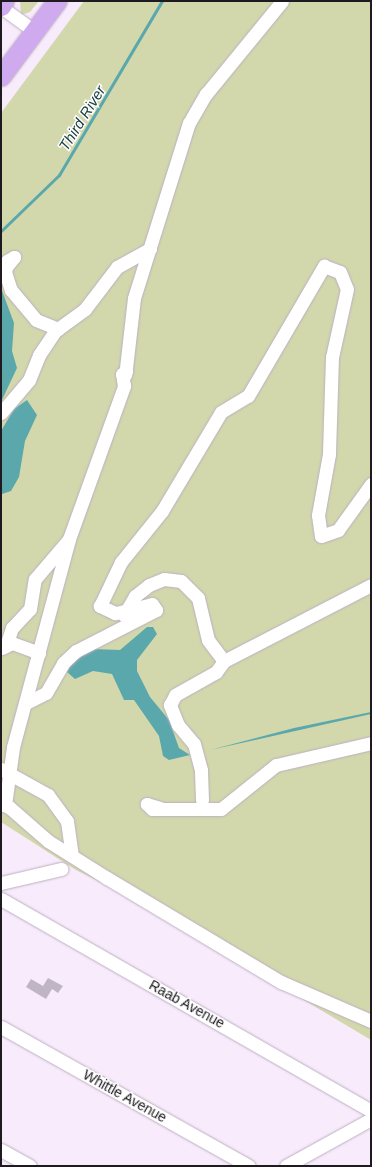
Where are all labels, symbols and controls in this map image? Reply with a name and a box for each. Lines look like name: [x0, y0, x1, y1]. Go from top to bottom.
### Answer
water label: Third River: [55, 82, 109, 154]
street label: Raab Avenue: [146, 976, 228, 1032]
street label: Whittle Avenue: [80, 1066, 170, 1126]

